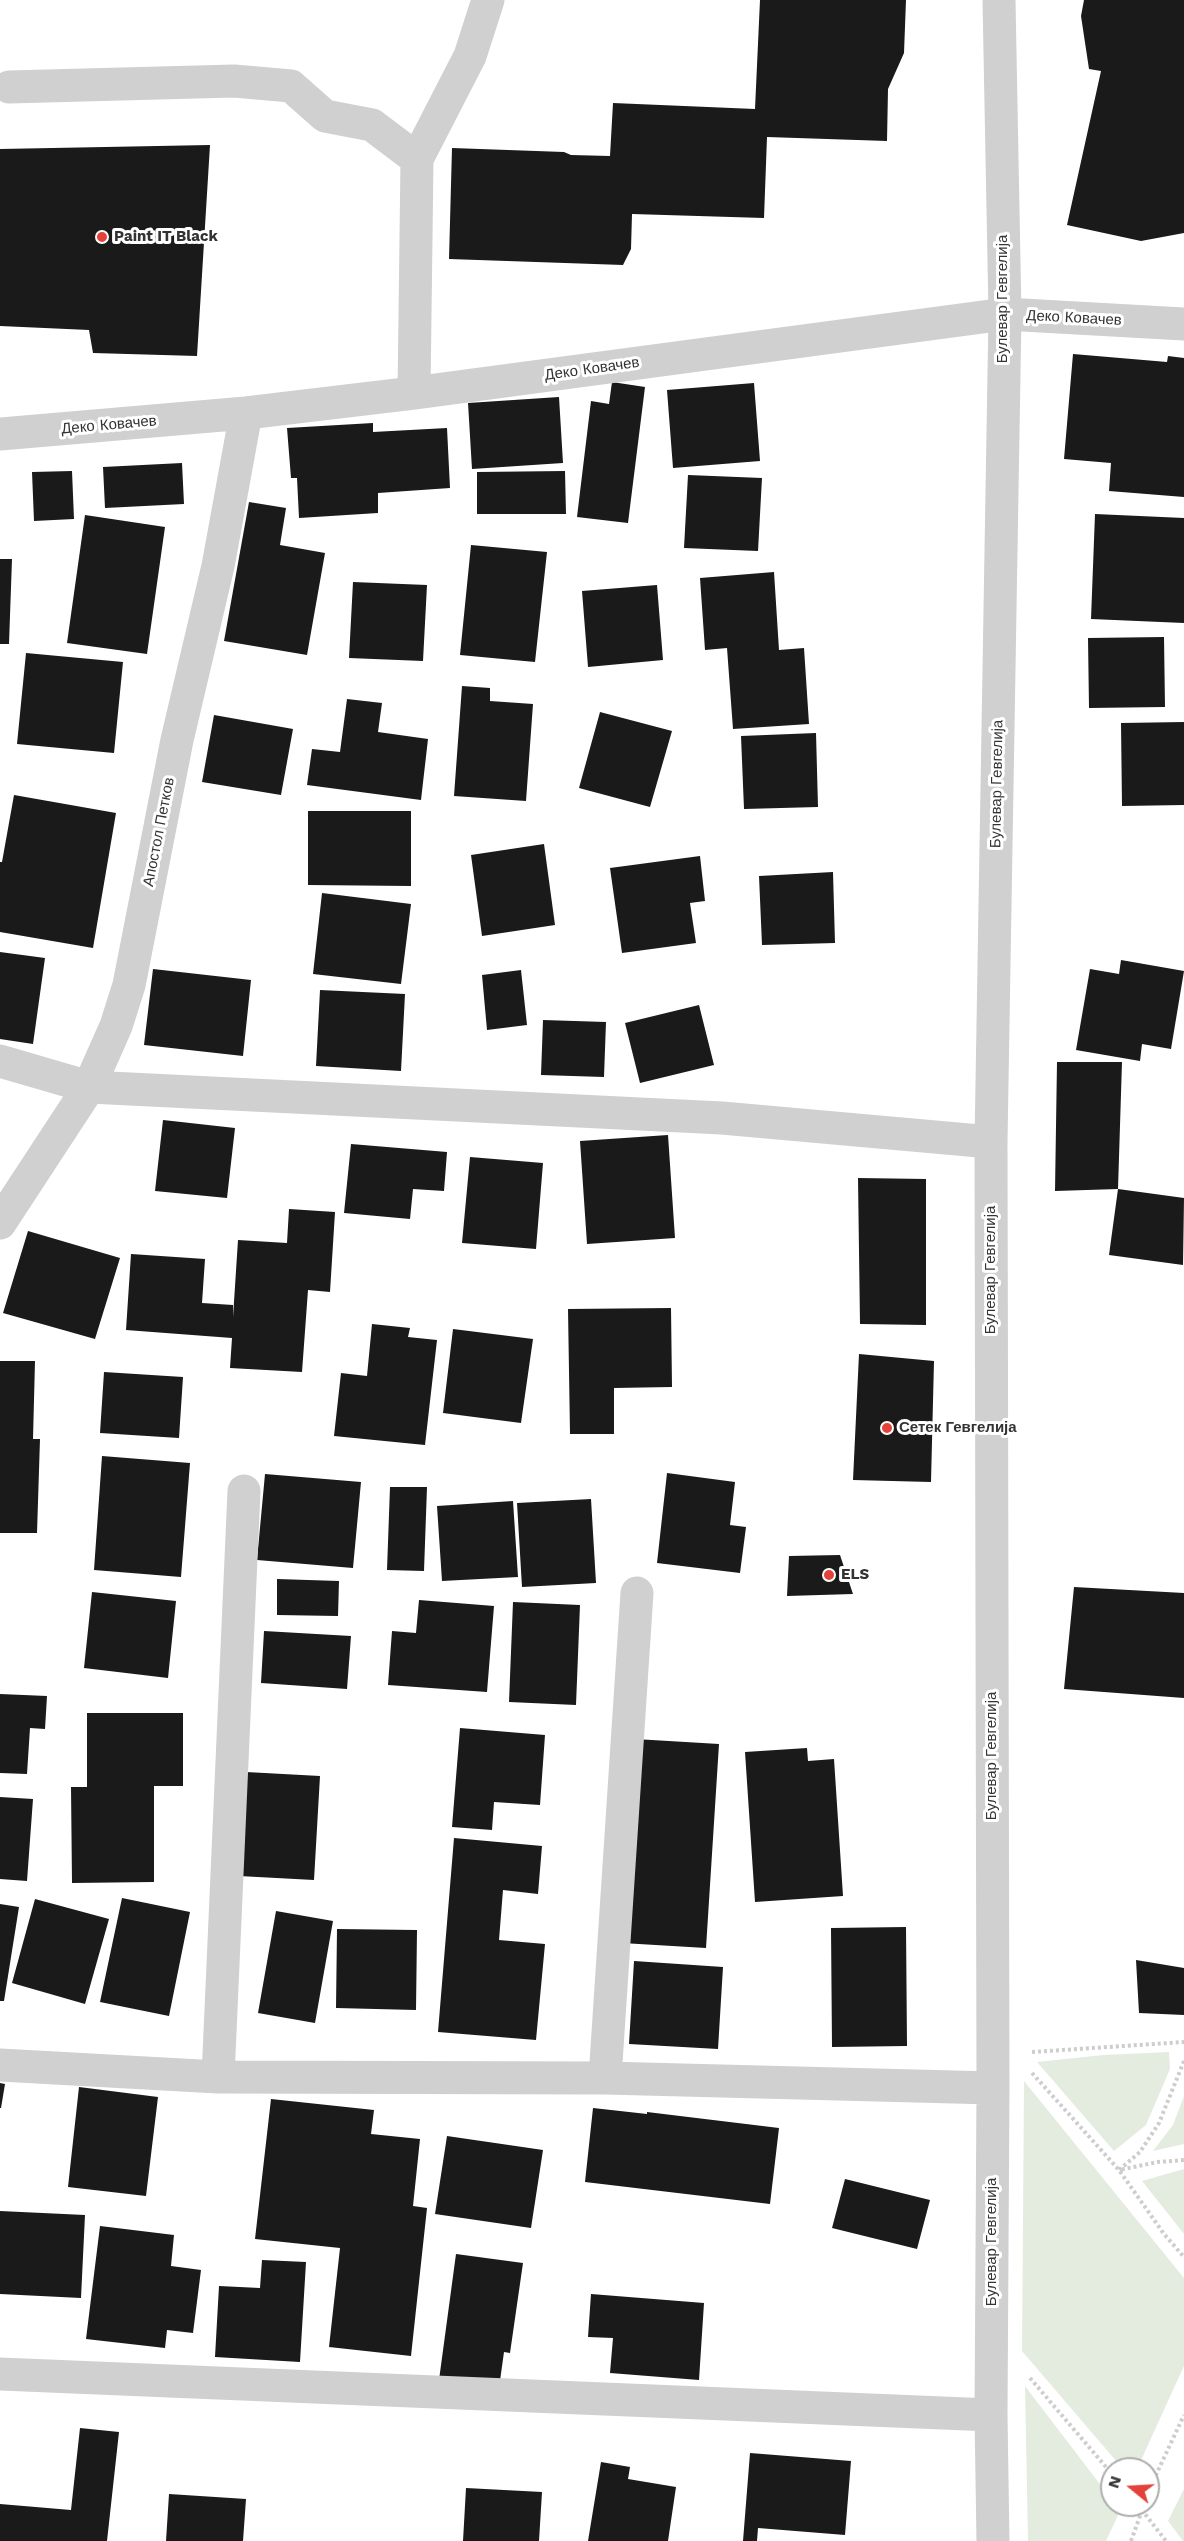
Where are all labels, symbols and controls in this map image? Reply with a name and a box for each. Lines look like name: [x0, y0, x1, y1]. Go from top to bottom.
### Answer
place label: Paint IT Black: [114, 228, 218, 246]
marker: Paint IT Black: [95, 230, 109, 244]
street label: Булевар Гевгелија: [994, 235, 1012, 363]
street label: Деко Ковачев: [1026, 307, 1122, 329]
street label: Деко Ковачев: [543, 353, 641, 385]
street label: Деко Ковачев: [61, 412, 157, 438]
street label: Булевар Гевгелија: [987, 720, 1007, 848]
street label: Апостол Петков: [140, 776, 178, 888]
street label: Булевар Гевгелија: [982, 1206, 1000, 1334]
place label: Сетек Гевгелија: [899, 1419, 1017, 1437]
marker: Сетек Гевгелија: [880, 1421, 894, 1435]
place label: ELS: [841, 1566, 869, 1584]
marker: ELS: [822, 1568, 836, 1582]
street label: Булевар Гевгелија: [983, 1692, 1001, 1820]
street label: Булевар Гевгелија: [983, 2178, 1001, 2306]
north arrow: [1100, 2457, 1160, 2517]
text: N: [1103, 2473, 1125, 2490]

